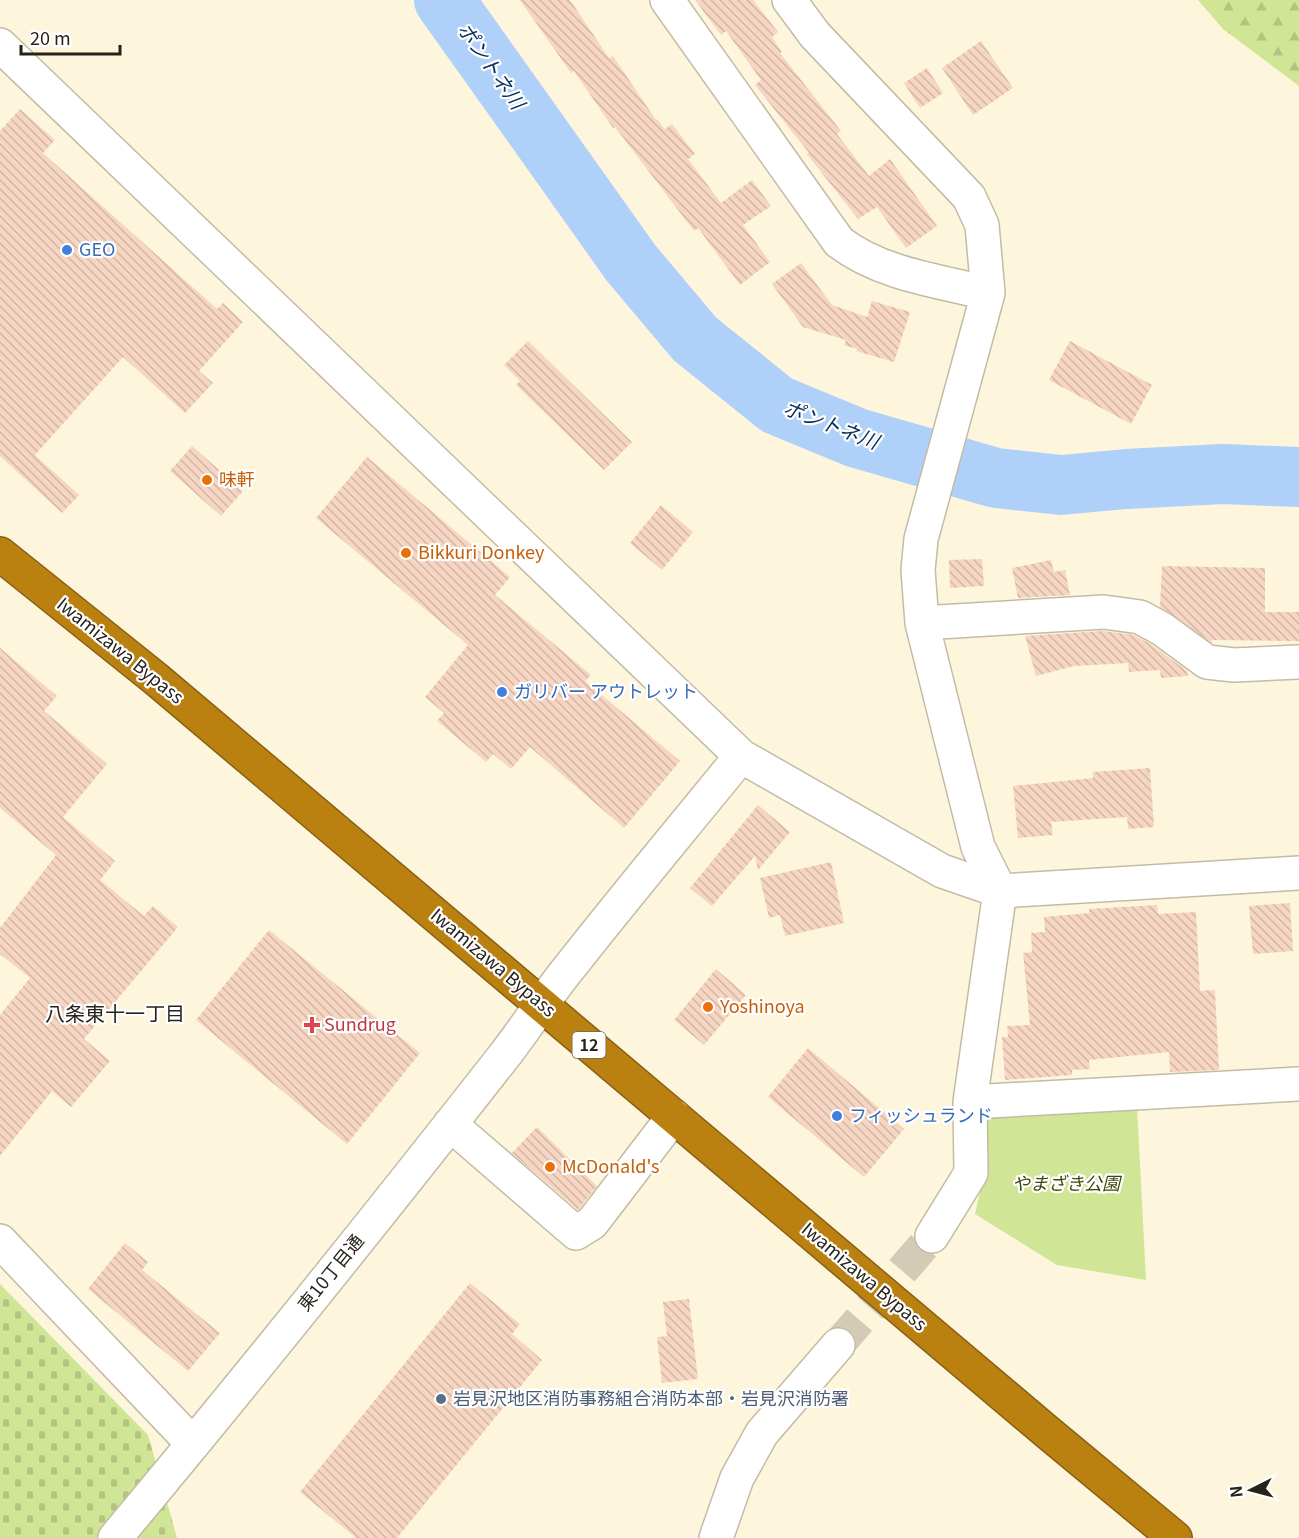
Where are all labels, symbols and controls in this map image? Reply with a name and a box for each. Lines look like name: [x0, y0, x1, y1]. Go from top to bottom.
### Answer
water label: ポントネ川: [452, 16, 534, 116]
scale bar: [21, 18, 120, 56]
text: 20 m: [30, 24, 71, 50]
place label: GEO: [79, 235, 115, 261]
marker: GEO: [60, 243, 74, 257]
water label: ポントネ川: [780, 392, 885, 456]
place label: 味軒: [219, 465, 255, 491]
marker: 味軒: [200, 473, 214, 487]
place label: Bikkuri Donkey: [418, 538, 545, 564]
marker: Bikkuri Donkey: [399, 546, 413, 560]
street label: Iwamizawa Bypass: [52, 590, 190, 709]
place label: ガリバー アウトレット: [514, 677, 698, 703]
marker: ガリバー アウトレット: [495, 685, 509, 699]
street label: Iwamizawa Bypass: [426, 901, 563, 1022]
place label: Yoshinoya: [719, 992, 805, 1018]
district label: 八条東十一丁目: [45, 998, 185, 1027]
marker: Yoshinoya: [701, 1000, 715, 1014]
place label: Sundrug: [324, 1010, 396, 1036]
marker: Sundrug: [305, 1018, 319, 1032]
road number: 12: [572, 1032, 606, 1058]
place label: フィッシュランド: [849, 1101, 993, 1127]
marker: フィッシュランド: [830, 1109, 844, 1123]
place label: McDonald's: [562, 1152, 659, 1178]
marker: McDonald's: [543, 1160, 557, 1174]
park label: やまざき公園: [1012, 1169, 1123, 1195]
street label: Iwamizawa Bypass: [797, 1215, 934, 1336]
street label: 東10丁目通: [290, 1228, 368, 1316]
place label: 岩見沢地区消防事務組合消防本部・岩見沢消防署: [453, 1384, 849, 1410]
marker: 岩見沢地区消防事務組合消防本部・岩見沢消防署: [434, 1392, 448, 1406]
north arrow: [1221, 1460, 1281, 1520]
text: N: [1223, 1484, 1248, 1499]

